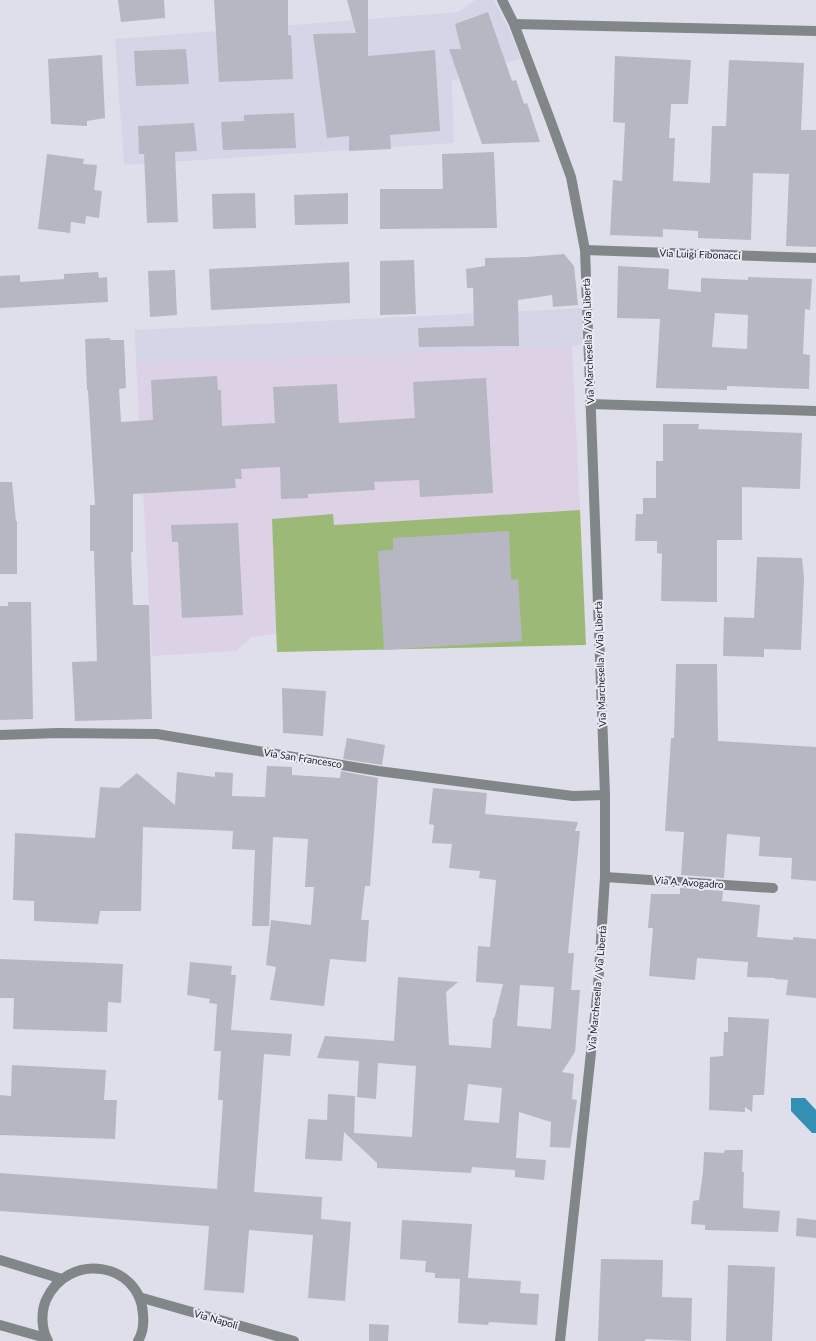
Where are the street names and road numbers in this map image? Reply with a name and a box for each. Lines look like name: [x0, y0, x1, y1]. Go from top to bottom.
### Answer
street label: Via Luigi Fibonacci: [659, 247, 741, 261]
street label: Via Marchesella / Via Libertà: [580, 278, 596, 404]
street label: Via Marchesella / Via Libertà: [592, 601, 608, 727]
street label: Via San Francesco: [263, 746, 343, 770]
street label: Via A. Avogadro: [654, 874, 724, 890]
street label: Via Marchesella / Via Libertà: [586, 925, 608, 1051]
street label: Via Napoli: [193, 1307, 239, 1331]

